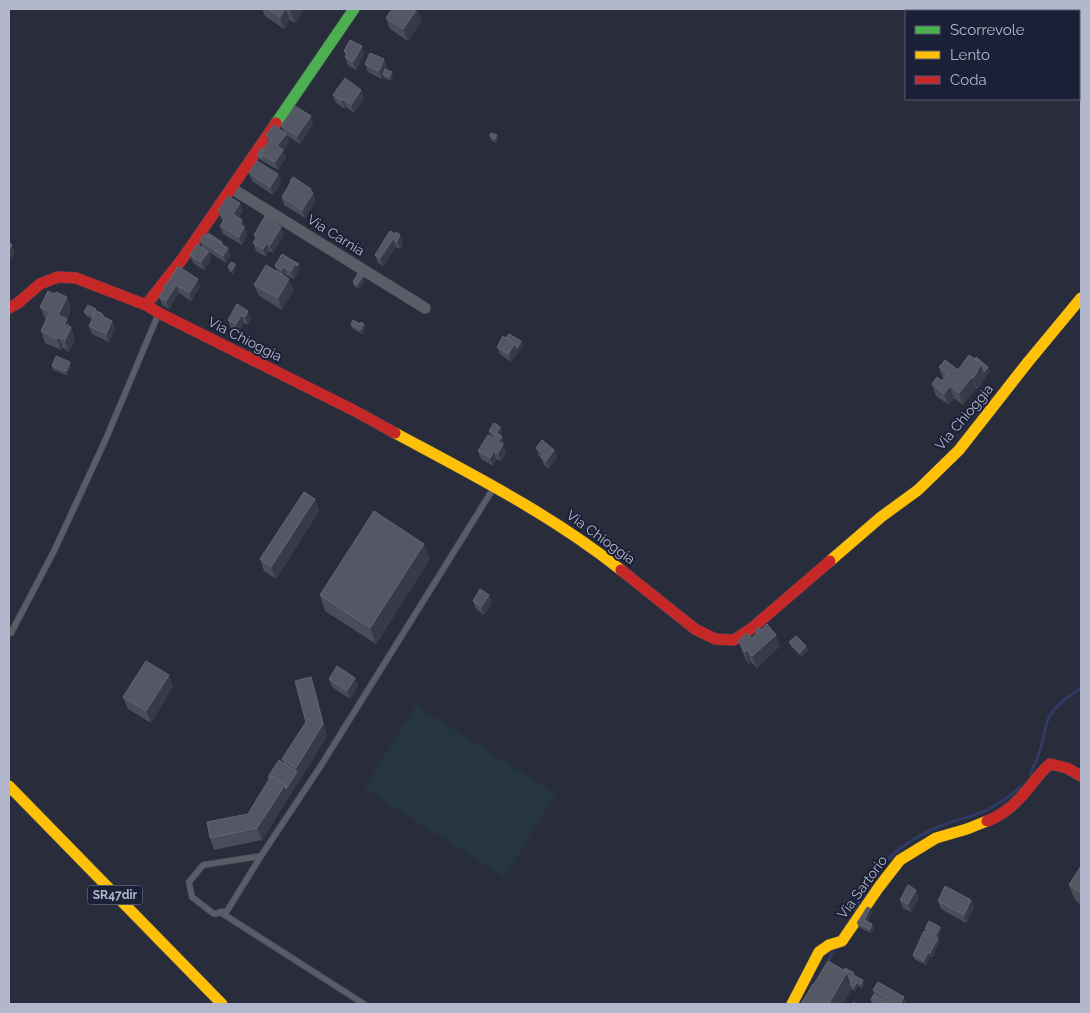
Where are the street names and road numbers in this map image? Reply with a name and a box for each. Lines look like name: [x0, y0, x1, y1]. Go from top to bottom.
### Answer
street label: Via Carnia: [304, 211, 368, 259]
street label: Via Chioggia: [205, 314, 285, 364]
street label: Via Chioggia: [932, 381, 996, 453]
street label: Via Chioggia: [564, 507, 638, 567]
street label: Via Sartorio: [834, 852, 890, 922]
road number: SR47dir: [88, 886, 142, 904]

